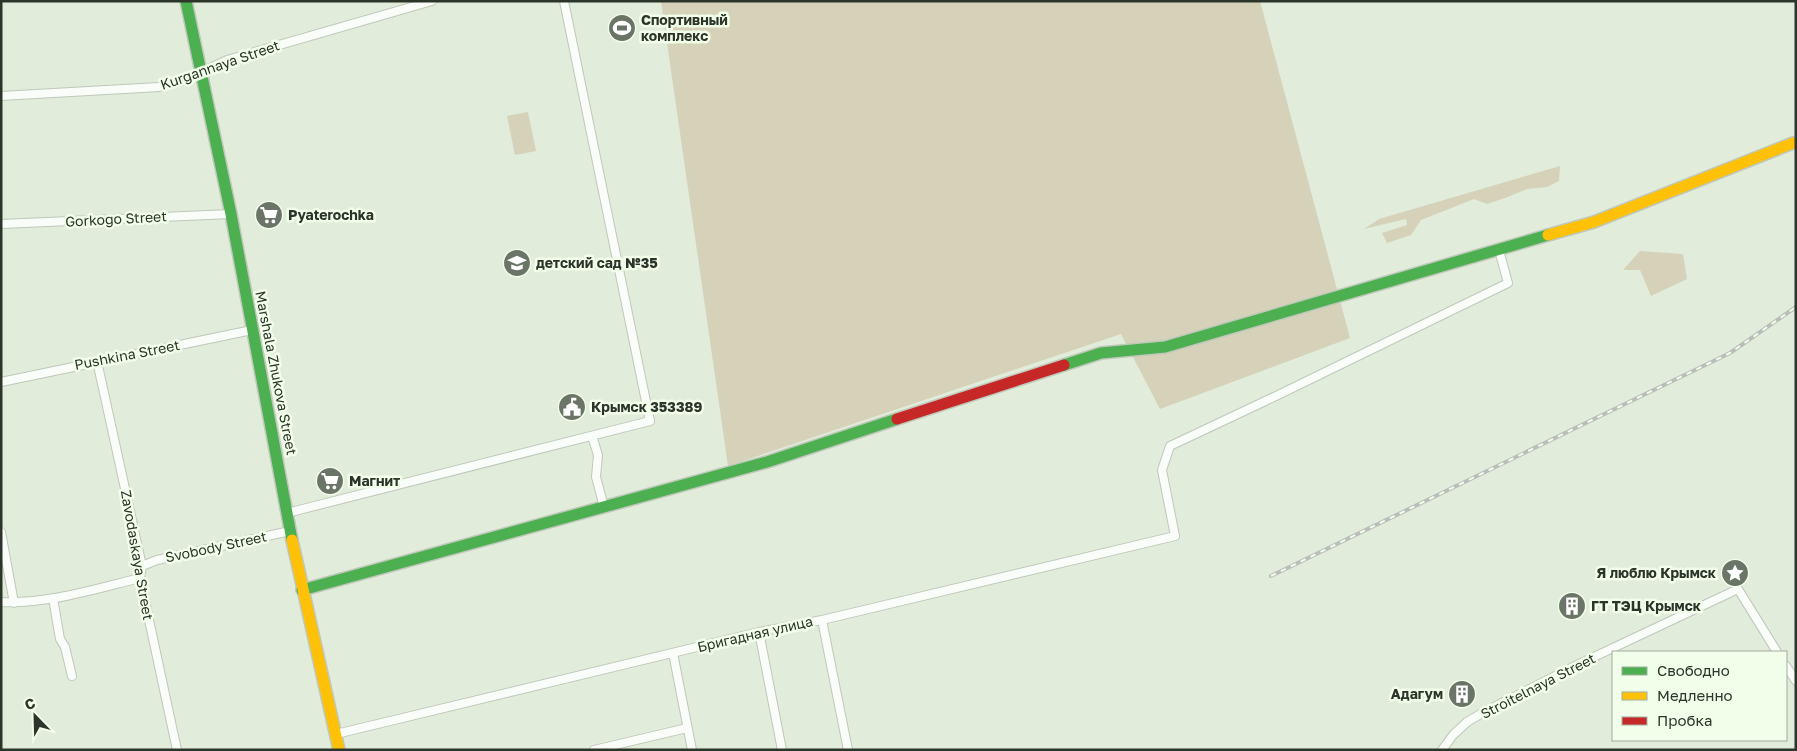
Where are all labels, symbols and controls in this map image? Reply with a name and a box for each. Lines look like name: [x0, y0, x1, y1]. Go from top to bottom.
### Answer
place label: Спортивный комплекс: [641, 11, 728, 44]
sports icon: Спортивный комплекс: [607, 13, 637, 43]
street label: Kurgannaya Street: [158, 36, 282, 93]
supermarket icon: Pyaterochka: [254, 200, 284, 230]
place label: Pyaterochka: [288, 206, 374, 223]
street label: Gorkogo Street: [65, 207, 167, 230]
school or university icon: детский сад №35: [502, 248, 532, 278]
place label: детский сад №35: [536, 254, 658, 271]
street label: Marshala Zhukova Street: [252, 289, 301, 456]
street label: Pushkina Street: [73, 336, 181, 373]
public building icon: Крымск 353389: [557, 392, 587, 422]
place label: Крымск 353389: [591, 398, 702, 415]
supermarket icon: Магнит: [315, 466, 345, 496]
place label: Магнит: [349, 472, 400, 489]
street label: Zavodaskaya Street: [118, 489, 157, 621]
street label: Svobody Street: [164, 527, 268, 566]
place icon: Я люблю Крымск: [1720, 558, 1750, 588]
place label: Я люблю Крымск: [1596, 564, 1716, 581]
building icon: ГТ ТЭЦ Крымск: [1557, 591, 1587, 621]
place label: ГТ ТЭЦ Крымск: [1591, 597, 1701, 614]
street label: Бригадная улица: [696, 612, 814, 655]
street label: Stroitelnaya Street: [1478, 649, 1598, 722]
legend: [1612, 651, 1787, 741]
text: Свободно: [1657, 661, 1730, 679]
building icon: Адагум: [1447, 679, 1477, 709]
place label: Адагум: [1391, 685, 1443, 702]
text: Медленно: [1657, 686, 1733, 704]
north arrow: [10, 691, 60, 741]
text: С: [22, 694, 38, 713]
text: Пробка: [1657, 711, 1712, 729]

